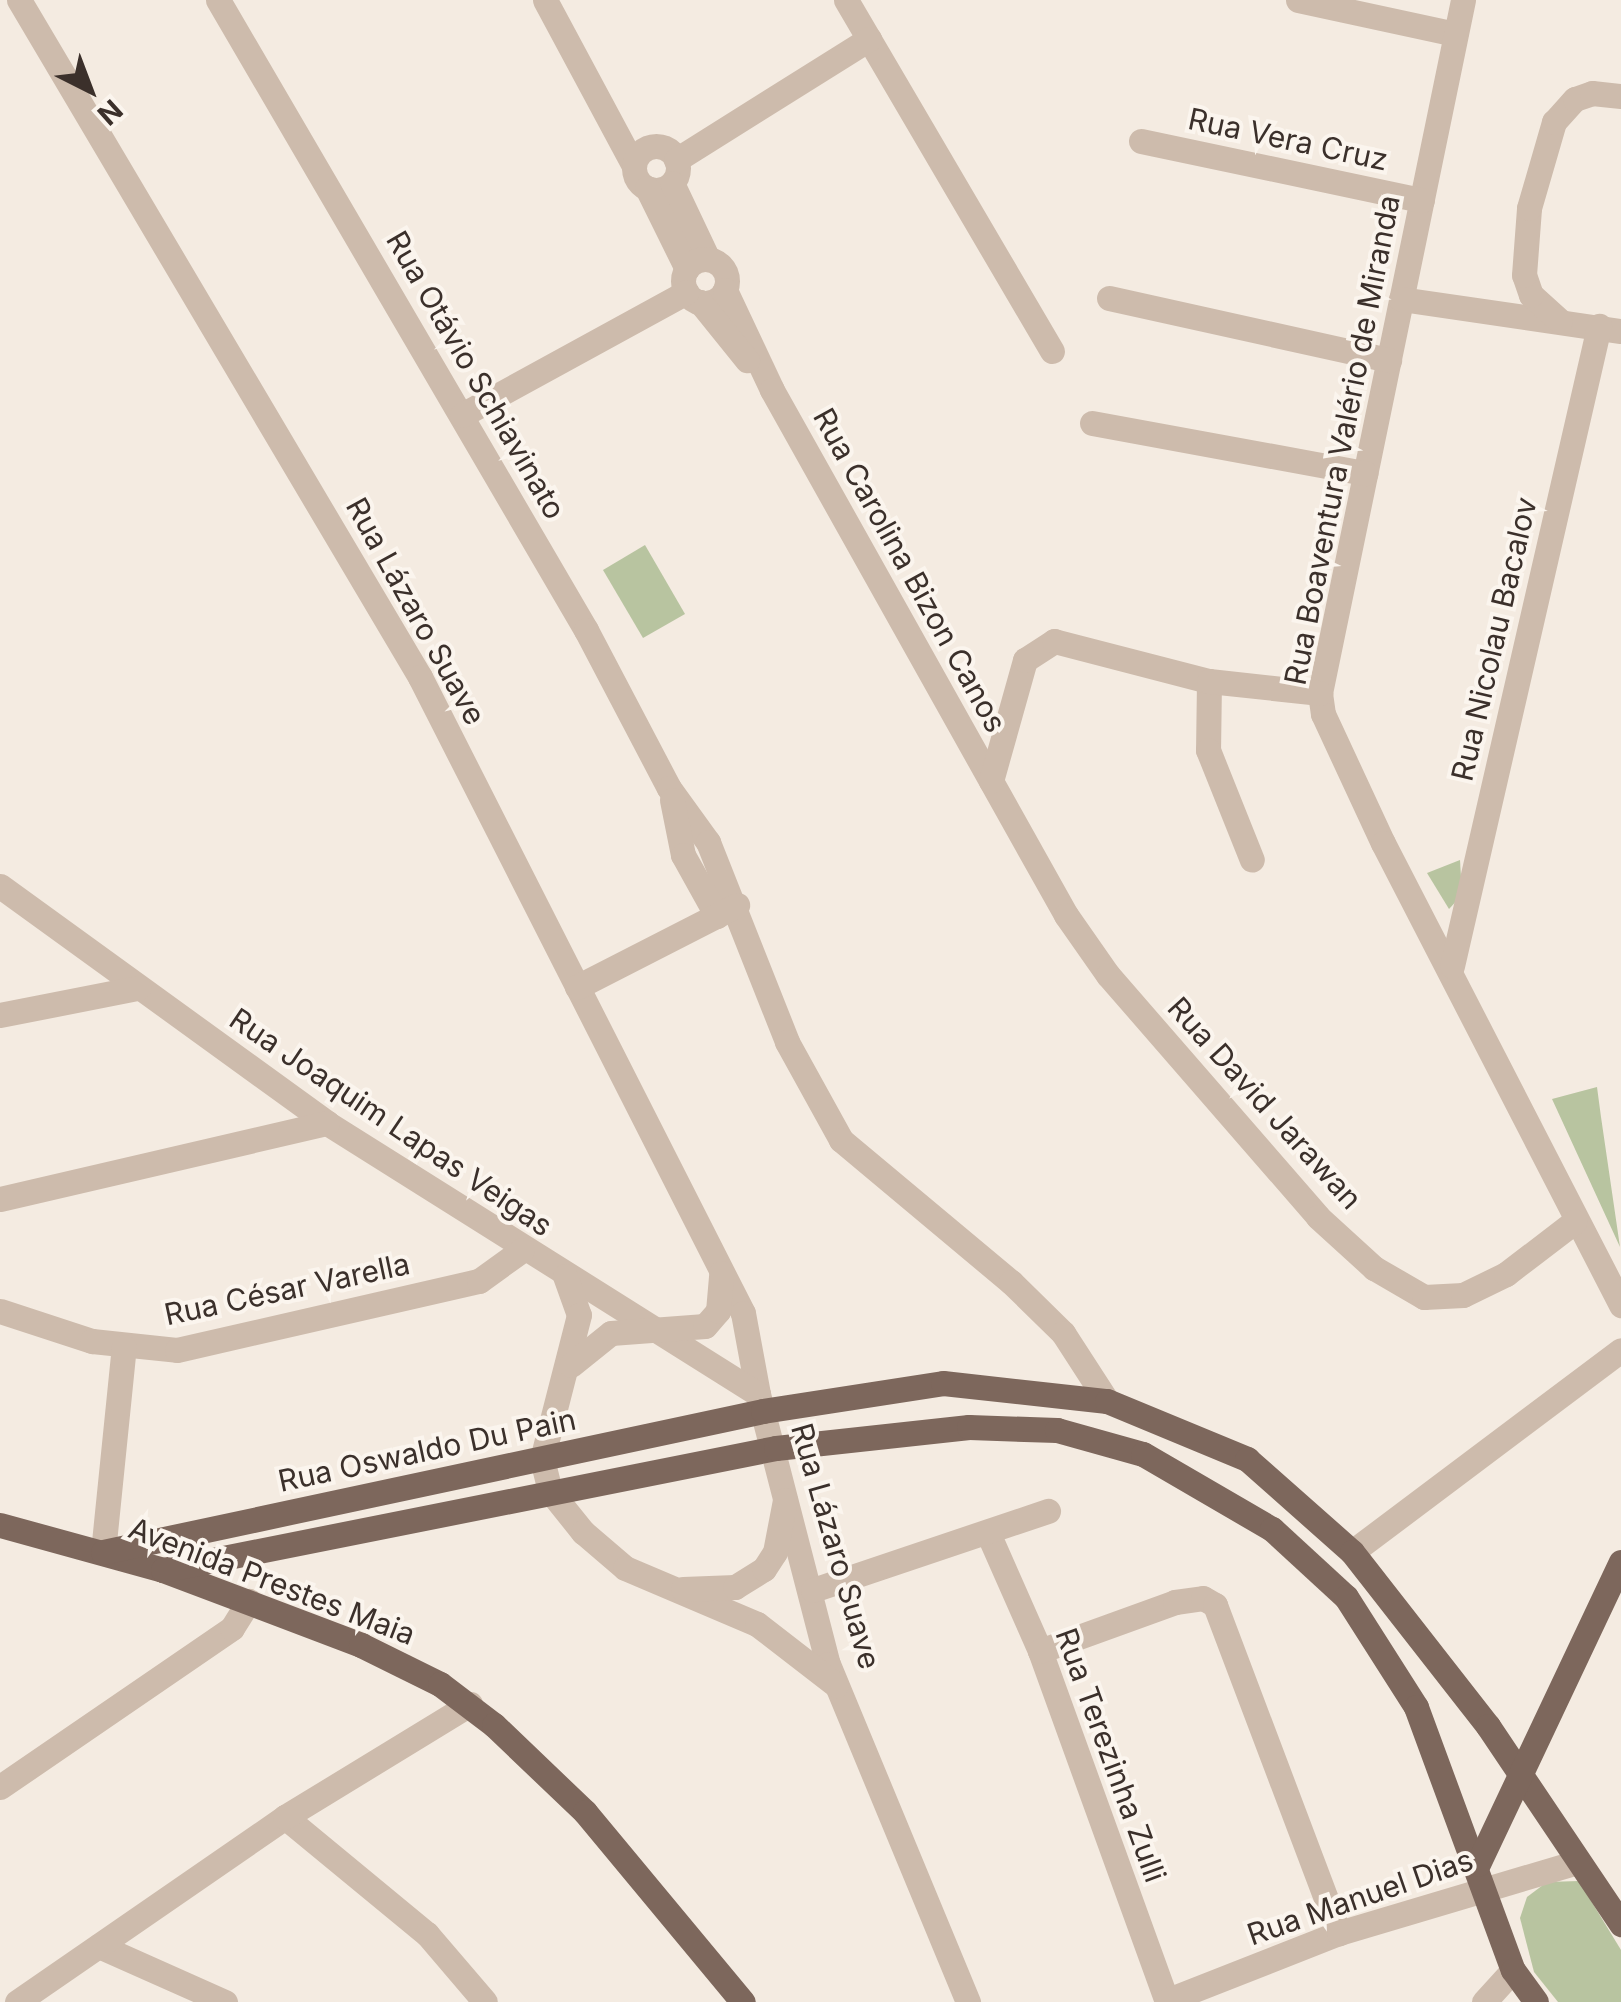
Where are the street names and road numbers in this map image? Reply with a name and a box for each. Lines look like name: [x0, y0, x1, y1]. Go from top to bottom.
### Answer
street label: Rua Vera Cruz: [1185, 100, 1391, 178]
street label: Rua Boaventura Valério de Miranda: [1277, 192, 1407, 688]
street label: Rua Otávio Schiavinato: [379, 225, 573, 525]
street label: Rua Carolina Bizon Canos: [806, 402, 1014, 738]
street label: Rua Lázaro Suave: [339, 491, 493, 731]
street label: Rua Nicolau Bacalov: [1444, 494, 1544, 784]
street label: Rua David Jarawan: [1160, 990, 1370, 1216]
street label: Rua Joaquim Lapas Veigas: [223, 1000, 559, 1244]
street label: Rua César Varella: [161, 1245, 413, 1333]
street label: Rua Oswaldo Du Pain: [275, 1401, 579, 1499]
street label: Rua Lázaro Suave: [784, 1419, 888, 1673]
street label: Avenida Prestes Maia: [124, 1510, 420, 1652]
street label: Rua Terezinha Zulli: [1048, 1623, 1174, 1887]
street label: Rua Manuel Dias: [1242, 1841, 1478, 1953]

